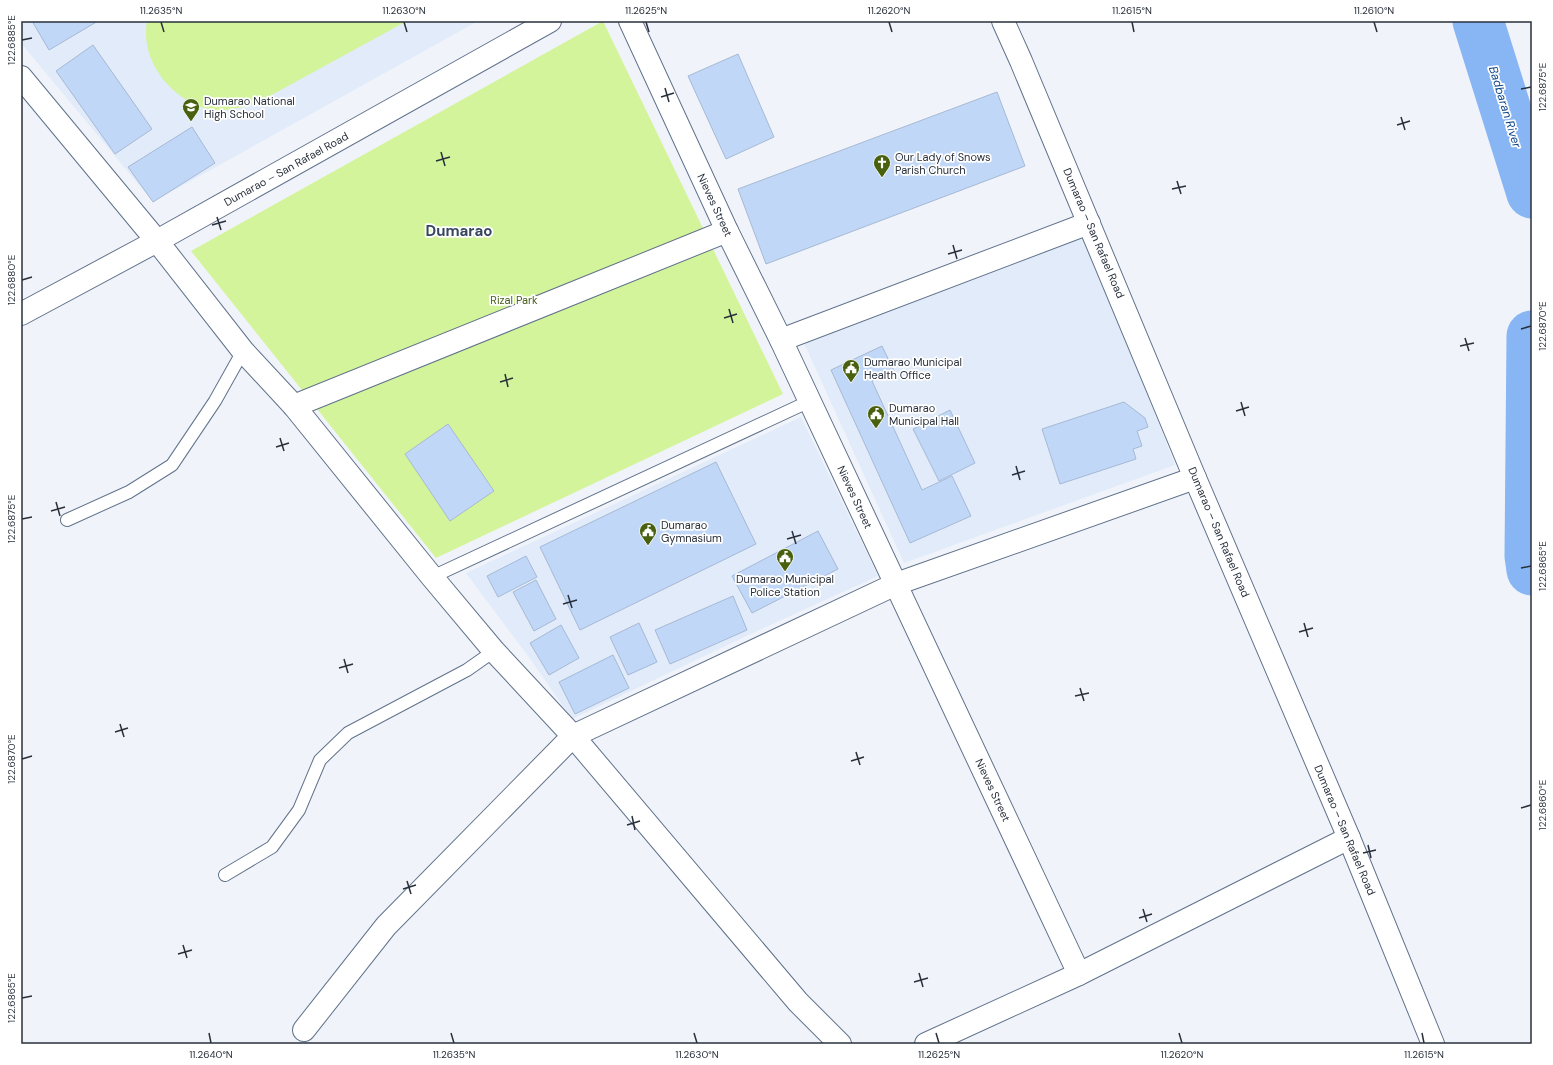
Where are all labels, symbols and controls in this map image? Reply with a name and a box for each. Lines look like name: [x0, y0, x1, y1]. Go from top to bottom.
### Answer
text: 11.2635°N: [140, 4, 182, 17]
text: 11.2630°N: [382, 4, 426, 17]
text: 11.2625°N: [625, 4, 667, 17]
text: 11.2620°N: [868, 4, 911, 17]
text: 11.2615°N: [1112, 4, 1152, 17]
text: 11.2610°N: [1354, 4, 1394, 17]
text: 122.6885°E: [5, 15, 18, 65]
text: 122.6875°E: [1536, 62, 1549, 111]
water label: Badbaran River: [1485, 64, 1525, 150]
place label: Dumarao National High School: [204, 94, 295, 121]
school or university icon: Dumarao National High School: [181, 97, 201, 122]
street label: Dumarao – San Rafael Road: [221, 129, 351, 209]
place label: Our Lady of Snows Parish Church: [895, 150, 991, 177]
church icon: Our Lady of Snows Parish Church: [872, 153, 892, 178]
street label: Dumarao – San Rafael Road: [1060, 166, 1128, 300]
street label: Nieves Street: [694, 171, 736, 239]
district label: Dumarao: [426, 221, 492, 241]
text: 122.6880°E: [5, 254, 18, 305]
park label: Rizal Park: [490, 293, 538, 307]
text: 122.6870°E: [1536, 301, 1549, 351]
place label: Dumarao Municipal Health Office: [864, 355, 962, 382]
public building icon: Dumarao Municipal Health Office: [841, 358, 861, 383]
place label: Dumarao Municipal Hall: [889, 401, 959, 428]
public building icon: Dumarao Municipal Hall: [866, 404, 886, 429]
street label: Nieves Street: [834, 463, 876, 531]
street label: Dumarao – San Rafael Road: [1185, 465, 1253, 599]
text: 122.6875°E: [5, 494, 18, 543]
place label: Dumarao Gymnasium: [661, 518, 722, 545]
public building icon: Dumarao Gymnasium: [638, 521, 658, 546]
text: 122.6865°E: [1536, 541, 1549, 591]
public building icon: Dumarao Municipal Police Station: [775, 547, 795, 572]
place label: Dumarao Municipal Police Station: [736, 572, 834, 599]
text: 122.6870°E: [5, 734, 18, 784]
street label: Nieves Street: [972, 756, 1014, 824]
street label: Dumarao – San Rafael Road: [1311, 763, 1379, 897]
text: 122.6860°E: [1536, 779, 1549, 830]
text: 122.6865°E: [5, 973, 18, 1023]
text: 11.2640°N: [189, 1048, 233, 1061]
text: 11.2635°N: [433, 1048, 475, 1061]
text: 11.2630°N: [675, 1048, 719, 1061]
text: 11.2625°N: [918, 1048, 960, 1061]
text: 11.2620°N: [1161, 1048, 1204, 1061]
text: 11.2615°N: [1404, 1048, 1444, 1061]

